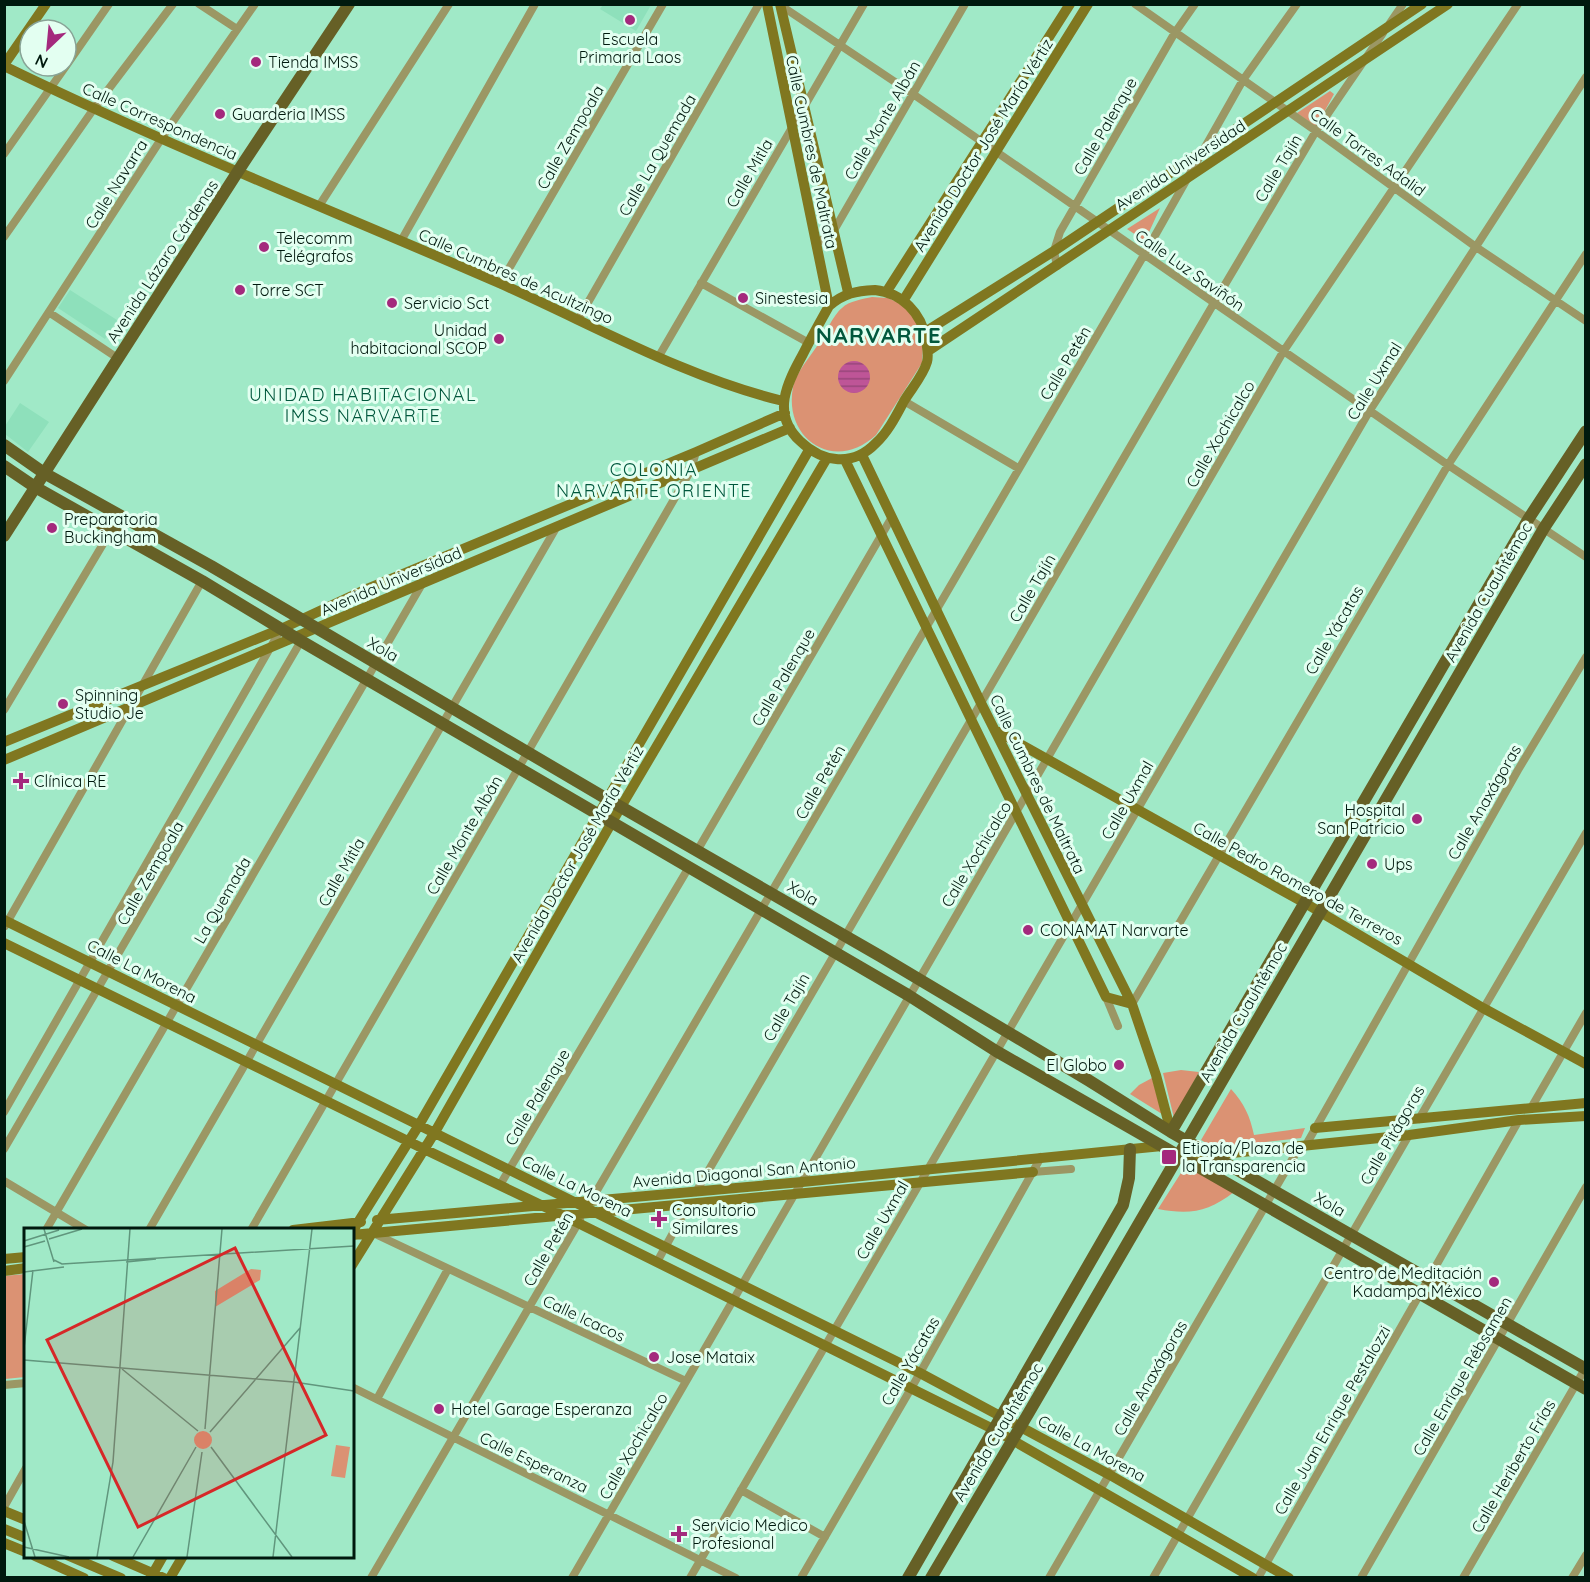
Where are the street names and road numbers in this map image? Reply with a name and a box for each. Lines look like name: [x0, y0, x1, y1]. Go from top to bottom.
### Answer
street label: Avenida Doctor José María Vértiz: [909, 35, 1057, 255]
street label: Calle Cumbres de Maltrata: [782, 53, 842, 251]
street label: Calle Monte Albán: [840, 57, 924, 183]
street label: Calle Palenque: [1069, 74, 1141, 178]
street label: Calle Correspondencia: [79, 78, 241, 164]
street label: Calle Zempoala: [532, 81, 608, 193]
street label: Calle La Quemada: [614, 90, 700, 220]
street label: Calle Torres Adalid: [1306, 103, 1430, 201]
street label: Avenida Universidad: [1111, 115, 1249, 215]
street label: Calle Tajín: [1250, 130, 1306, 206]
street label: Calle Mitla: [721, 135, 777, 211]
street label: Calle Navarra: [81, 136, 151, 232]
street label: Avenida Lázaro Cárdenas: [102, 176, 222, 346]
street label: Calle Cumbres de Acultzingo: [416, 224, 616, 328]
street label: Calle Luz Saviñón: [1131, 225, 1249, 315]
street label: Calle Petén: [1035, 322, 1095, 404]
street label: Calle Uxmal: [1342, 338, 1406, 424]
street label: Calle Xochicalco: [1181, 377, 1259, 491]
street label: Avenida Cuauhtémoc: [1440, 519, 1536, 665]
street label: Avenida Universidad: [317, 542, 465, 620]
street label: Calle Tajín: [1004, 550, 1060, 626]
street label: Calle Yácatas: [1300, 582, 1368, 678]
street label: Calle Palenque: [747, 625, 819, 729]
street label: Xola: [364, 632, 402, 666]
street label: Calle Cumbres de Maltrata: [986, 691, 1090, 877]
street label: Calle Petén: [791, 741, 849, 823]
street label: Calle Anaxágoras: [1443, 741, 1525, 863]
street label: Avenida Doctor José María Vértiz: [507, 742, 647, 966]
street label: Calle Uxmal: [1096, 757, 1158, 843]
street label: Calle Monte Albán: [422, 772, 506, 898]
street label: Calle Xochicalco: [936, 797, 1016, 911]
street label: Calle Zempoala: [112, 817, 188, 929]
street label: Calle Pedro Romero de Terreros: [1190, 817, 1406, 949]
street label: Calle Mitla: [313, 834, 369, 910]
street label: La Quemada: [189, 853, 255, 947]
street label: Xola: [784, 876, 822, 910]
street label: Calle La Morena: [84, 935, 200, 1007]
street label: Avenida Cuauhtémoc: [1195, 939, 1291, 1085]
street label: Calle Tajín: [758, 969, 814, 1045]
street label: Calle Palenque: [500, 1045, 574, 1149]
street label: Calle Pitágoras: [1356, 1082, 1428, 1188]
street label: Calle La Morena: [519, 1151, 635, 1221]
street label: Avenida Diagonal San Antonio: [632, 1152, 856, 1192]
street label: Calle Uxmal: [851, 1177, 913, 1263]
street label: Xola: [1311, 1187, 1349, 1221]
street label: Calle Petén: [519, 1208, 577, 1290]
street label: Calle Icacos: [540, 1290, 628, 1346]
street label: Calle Enrique Rébsamen: [1408, 1293, 1516, 1459]
street label: Calle Yácatas: [876, 1313, 944, 1409]
street label: Calle Anaxágoras: [1109, 1317, 1191, 1439]
street label: Calle Juan Enrique Pestalozzi: [1270, 1322, 1394, 1518]
street label: Avenida Cuauhtémoc: [949, 1359, 1047, 1505]
street label: Calle Xochicalco: [594, 1389, 672, 1503]
street label: Calle Heriberto Frías: [1467, 1396, 1559, 1536]
street label: Calle La Morena: [1035, 1410, 1149, 1486]
street label: Calle Esperanza: [476, 1427, 592, 1497]

